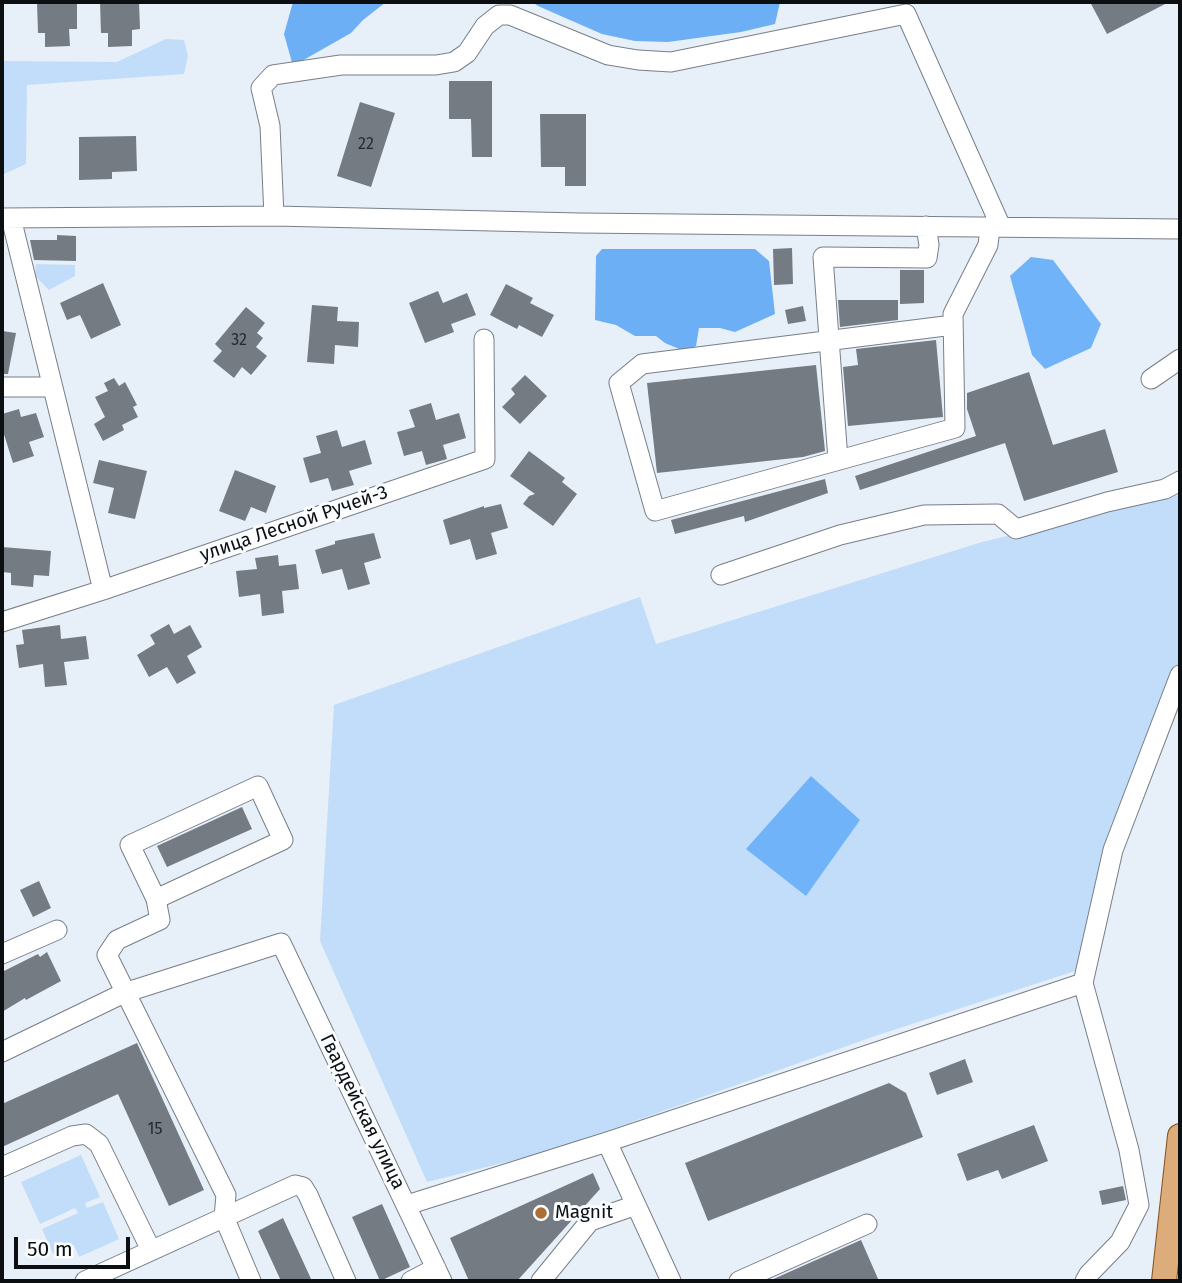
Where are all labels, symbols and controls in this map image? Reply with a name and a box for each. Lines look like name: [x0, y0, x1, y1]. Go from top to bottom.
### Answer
house number: 22: [358, 135, 374, 155]
house number: 32: [231, 331, 247, 351]
street label: улица Лесной Ручей-3: [197, 481, 391, 567]
street label: Гвардейская улица: [315, 1031, 409, 1193]
house number: 15: [148, 1120, 162, 1140]
place label: Magnit: [555, 1202, 613, 1224]
marker: Magnit: [533, 1205, 549, 1221]
scale bar: [18, 1224, 133, 1268]
text: 50 m: [27, 1236, 73, 1262]

